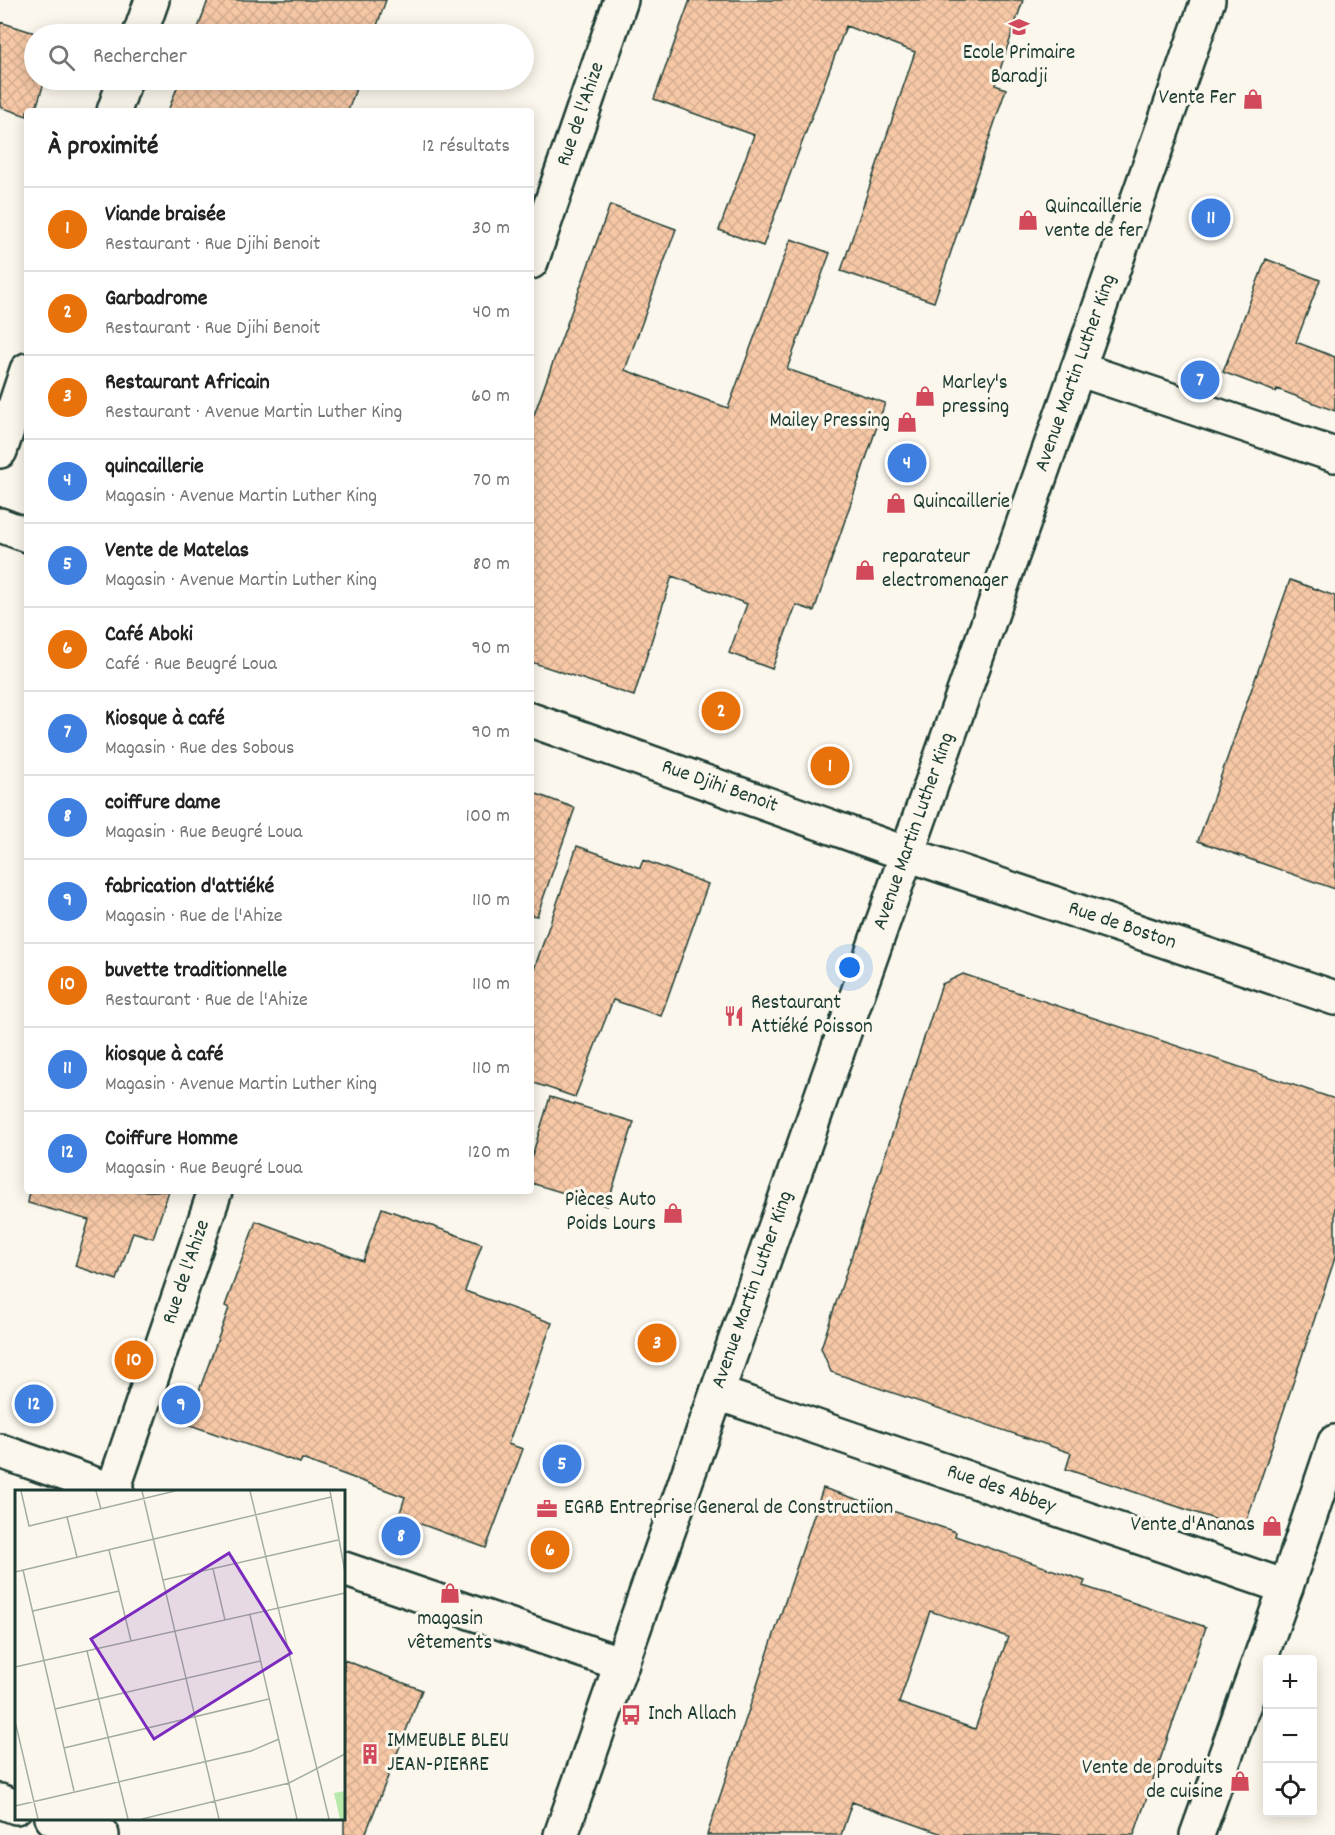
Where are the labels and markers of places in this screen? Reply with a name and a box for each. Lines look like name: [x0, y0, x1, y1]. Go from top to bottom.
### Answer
school or university icon: Ecole Primaire Baradji: [1007, 15, 1031, 39]
place label: Ecole Primaire Baradji: [963, 39, 1075, 93]
place label: Vente Fer: [1159, 84, 1236, 114]
shop icon: Vente Fer: [1241, 87, 1265, 111]
place label: Quincaillerie vente de fer: [1045, 193, 1143, 247]
pin: 11: [1192, 196, 1230, 240]
shop icon: Quincaillerie vente de fer: [1016, 208, 1040, 232]
pin: 7: [1180, 358, 1220, 403]
place label: Marley's pressing: [942, 369, 1009, 423]
shop icon: Marley's pressing: [913, 384, 937, 408]
place label: Mailey Pressing: [769, 407, 890, 437]
shop icon: Mailey Pressing: [895, 410, 919, 434]
pin: 4: [888, 440, 926, 486]
place label: Quincaillerie: [913, 488, 1010, 518]
shop icon: Quincaillerie: [884, 491, 908, 515]
place label: reparateur electromenager: [882, 543, 1008, 597]
shop icon: reparateur electromenager: [853, 558, 877, 582]
pin: 2: [702, 688, 740, 734]
pin: 1: [810, 744, 850, 789]
place label: Restaurant Attiéké Poisson: [751, 989, 873, 1043]
restaurant icon: Restaurant Attiéké Poisson: [722, 1004, 746, 1028]
place label: Pièces Auto Poids Lours: [565, 1186, 656, 1240]
shop icon: Pièces Auto Poids Lours: [661, 1201, 685, 1225]
pin: 3: [638, 1320, 676, 1366]
pin: 10: [114, 1338, 154, 1382]
pin: 12: [15, 1382, 54, 1426]
pin: 9: [162, 1382, 201, 1428]
pin: 5: [542, 1442, 582, 1486]
place label: EGRB Entreprise General de Constructiion: [564, 1494, 893, 1524]
office icon: EGRB Entreprise General de Constructiion: [535, 1497, 559, 1521]
place label: Vente d'Ananas: [1131, 1511, 1255, 1541]
pin: 8: [382, 1514, 420, 1558]
shop icon: Vente d'Ananas: [1260, 1514, 1284, 1538]
pin: 6: [530, 1528, 570, 1572]
shop icon: magasin vêtements: [438, 1581, 462, 1605]
place label: magasin vêtements: [408, 1605, 492, 1659]
place label: Inch Allach: [648, 1700, 736, 1730]
bus stop icon: Inch Allach: [619, 1703, 643, 1727]
place label: IMMEUBLE BLEU JEAN-PIERRE: [387, 1727, 509, 1781]
building icon: IMMEUBLE BLEU JEAN-PIERRE: [358, 1742, 382, 1766]
place label: Vente de produits de cuisine: [1082, 1754, 1223, 1808]
shop icon: Vente de produits de cuisine: [1228, 1769, 1252, 1793]

